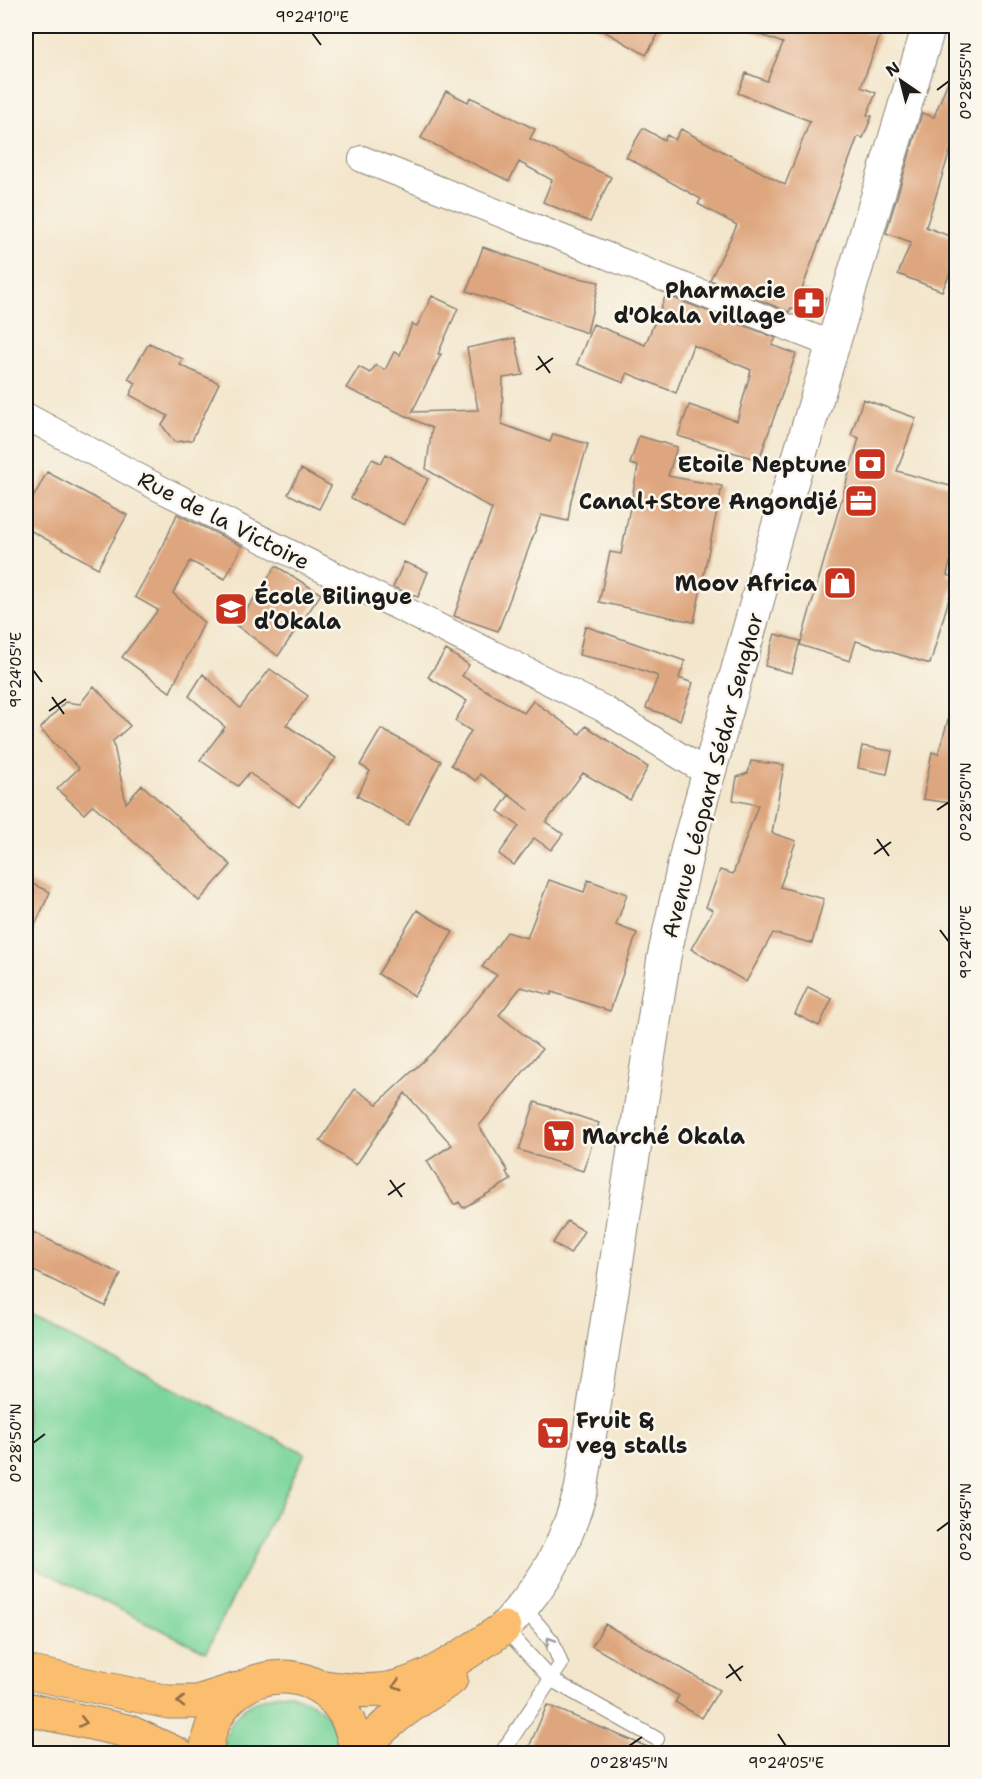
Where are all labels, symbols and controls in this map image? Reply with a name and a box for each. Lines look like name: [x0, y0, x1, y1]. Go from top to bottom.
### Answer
text: 9°24'10"E: [275, 7, 349, 27]
text: 0°28'55"N: [956, 42, 976, 120]
north arrow: [871, 51, 931, 111]
text: N: [881, 57, 904, 81]
place label: Pharmacie d'Okala village: [614, 276, 786, 330]
pharmacy icon: Pharmacie d'Okala village: [791, 285, 827, 321]
bank icon: Etoile Neptune: [852, 446, 888, 482]
place label: Etoile Neptune: [677, 450, 847, 479]
street label: Rue de la Victoire: [133, 465, 315, 576]
office icon: Canal+Store Angondjé: [843, 483, 879, 519]
place label: Canal+Store Angondjé: [579, 487, 838, 516]
shop icon: Moov Africa: [822, 565, 858, 601]
place label: Moov Africa: [675, 569, 817, 598]
place label: École Bilingue d’Okala: [254, 580, 412, 636]
school or university icon: École Bilingue d’Okala: [213, 591, 249, 627]
street label: Avenue Léopard Sédar Senghor: [655, 609, 770, 941]
text: 9°24'05"E: [6, 632, 26, 708]
text: 0°28'50"N: [956, 762, 976, 842]
text: 9°24'10"E: [956, 905, 976, 979]
supermarket icon: Marché Okala: [541, 1118, 577, 1154]
place label: Marché Okala: [582, 1122, 745, 1151]
text: 0°28'50"N: [6, 1403, 26, 1483]
place label: Fruit & veg stalls: [576, 1406, 687, 1460]
supermarket icon: Fruit & veg stalls: [535, 1415, 571, 1451]
text: 0°28'45"N: [956, 1483, 976, 1561]
one-way arrow: [546, 1637, 557, 1648]
one-way arrow: [392, 1678, 403, 1690]
one-way arrow: [177, 1696, 186, 1708]
one-way arrow: [77, 1714, 87, 1727]
text: 0°28'45"N: [590, 1753, 668, 1773]
text: 9°24'05"E: [748, 1753, 824, 1773]

